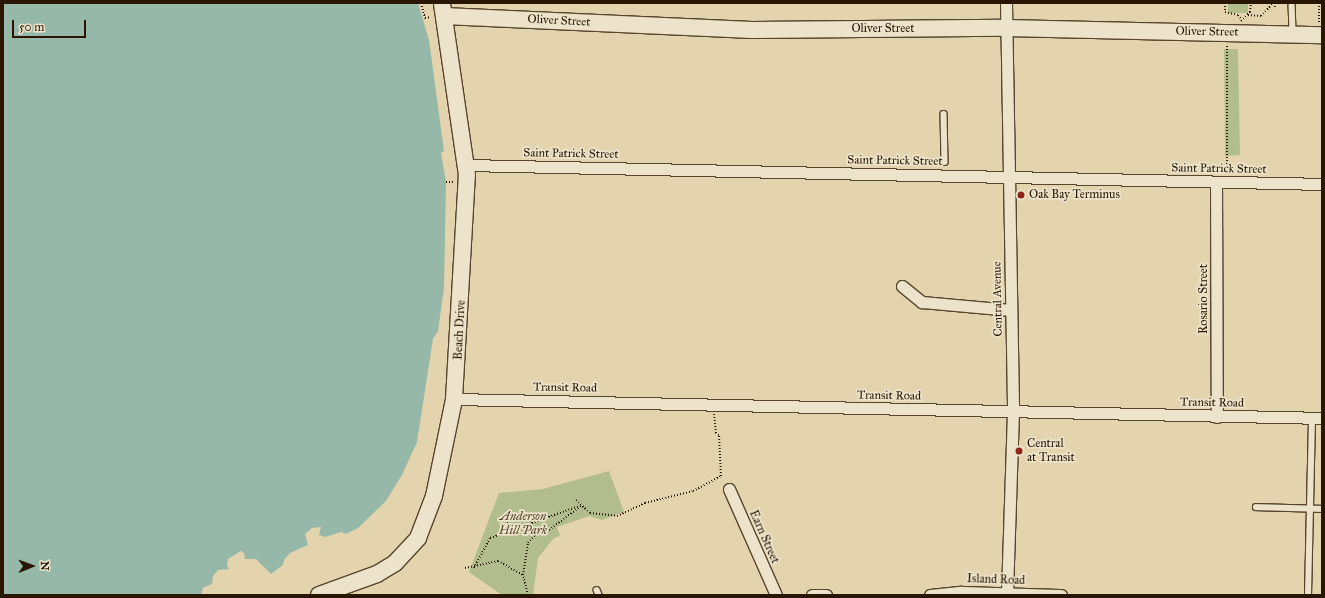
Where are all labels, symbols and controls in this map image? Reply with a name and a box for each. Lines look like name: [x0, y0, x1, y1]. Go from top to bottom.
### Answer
scale bar: [14, 12, 88, 38]
street label: Oliver Street: [527, 12, 591, 30]
text: 50 m: [19, 20, 44, 34]
street label: Oliver Street: [851, 22, 915, 36]
street label: Oliver Street: [1175, 24, 1239, 40]
street label: Saint Patrick Street: [523, 146, 619, 162]
street label: Saint Patrick Street: [847, 153, 943, 169]
street label: Saint Patrick Street: [1171, 161, 1267, 177]
place label: Oak Bay Terminus: [1029, 188, 1120, 202]
marker: Oak Bay Terminus: [1016, 190, 1026, 200]
street label: Central Avenue: [990, 261, 1006, 337]
street label: Rosario Street: [1197, 264, 1211, 334]
street label: Beach Drive: [451, 300, 469, 360]
street label: Transit Road: [533, 380, 597, 396]
street label: Transit Road: [857, 388, 921, 404]
street label: Transit Road: [1180, 395, 1244, 411]
place label: Central at Transit: [1027, 437, 1075, 465]
marker: Central at Transit: [1014, 446, 1024, 456]
street label: Earn Street: [746, 508, 782, 566]
park label: Anderson Hill Park: [499, 510, 547, 538]
north arrow: [12, 546, 52, 586]
text: N: [38, 561, 51, 571]
street label: Island Road: [967, 572, 1025, 588]

